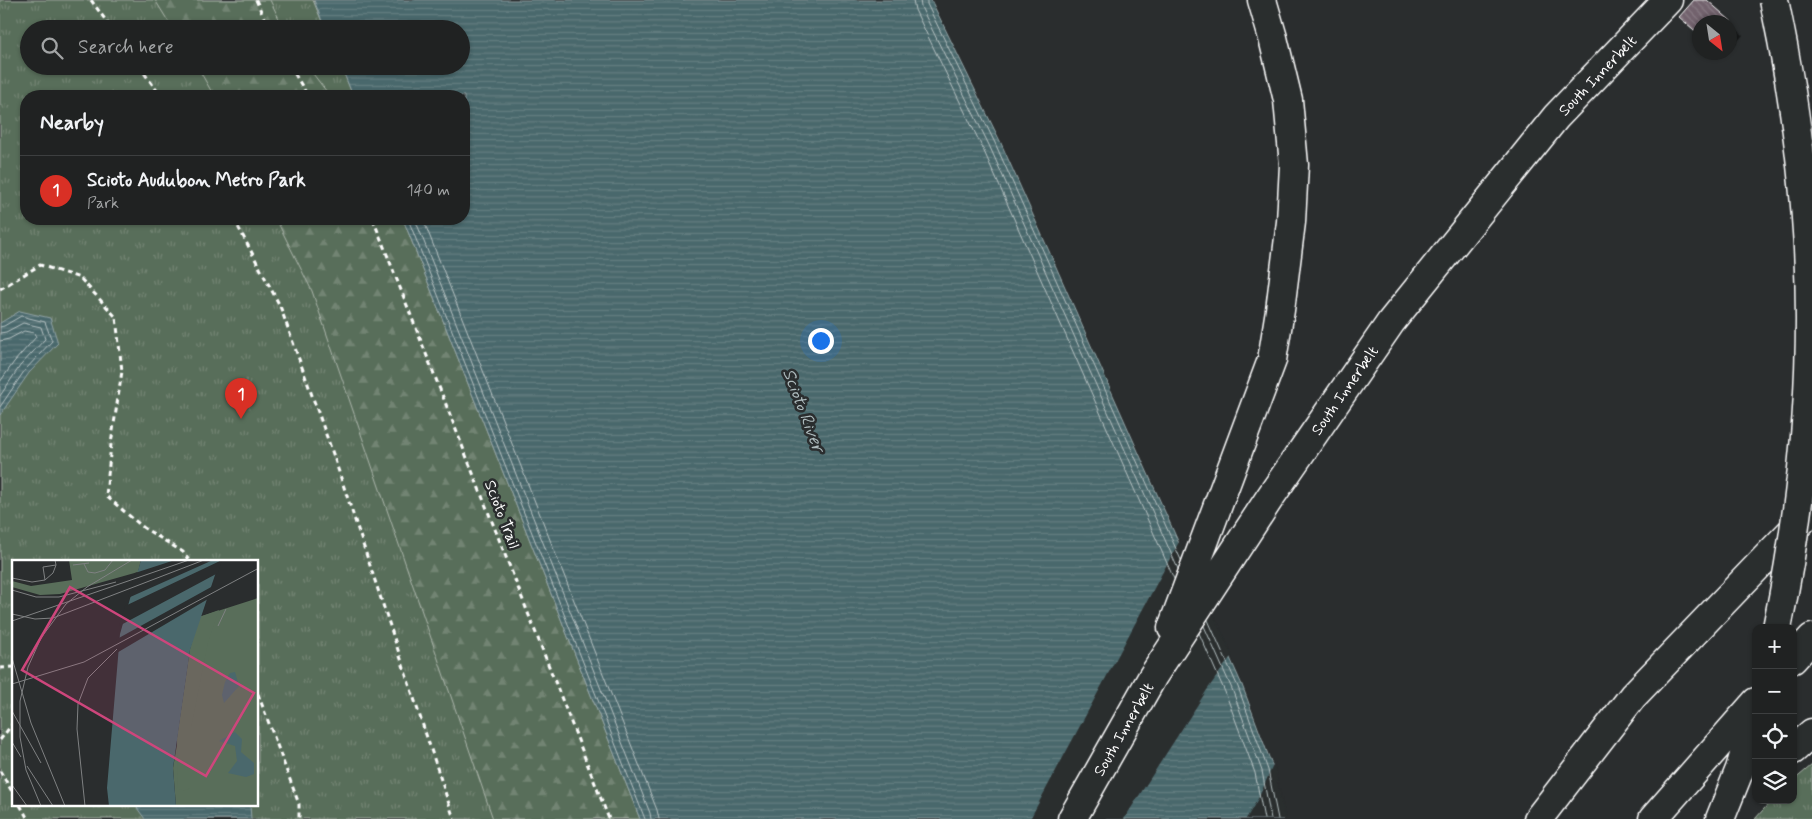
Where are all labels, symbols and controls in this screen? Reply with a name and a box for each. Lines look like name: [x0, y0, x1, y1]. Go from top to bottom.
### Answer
north arrow: [1692, 15, 1737, 60]
search box: [20, 20, 470, 75]
street label: South Innerbelt: [1554, 31, 1642, 121]
icon: search: [38, 34, 66, 62]
text: Search here: [78, 35, 174, 60]
text: Nearby: [40, 109, 104, 137]
text: Scioto Audubon Metro Park: [87, 168, 306, 193]
text: 1: [52, 180, 60, 201]
text: 140 m: [406, 180, 450, 201]
text: Park: [87, 193, 119, 214]
your location: [808, 328, 834, 354]
street label: South Innerbelt: [1307, 342, 1384, 440]
water label: Scioto River: [776, 365, 831, 458]
pin: 1: [225, 378, 257, 419]
street label: Scioto Trail: [479, 477, 524, 552]
inset map: [12, 560, 259, 806]
map controls: [1752, 624, 1797, 804]
button: +: [1752, 624, 1797, 669]
button: −: [1752, 669, 1797, 714]
street label: South Innerbelt: [1089, 679, 1160, 780]
button: locate: [1752, 714, 1797, 759]
button: layers: [1752, 759, 1797, 804]

